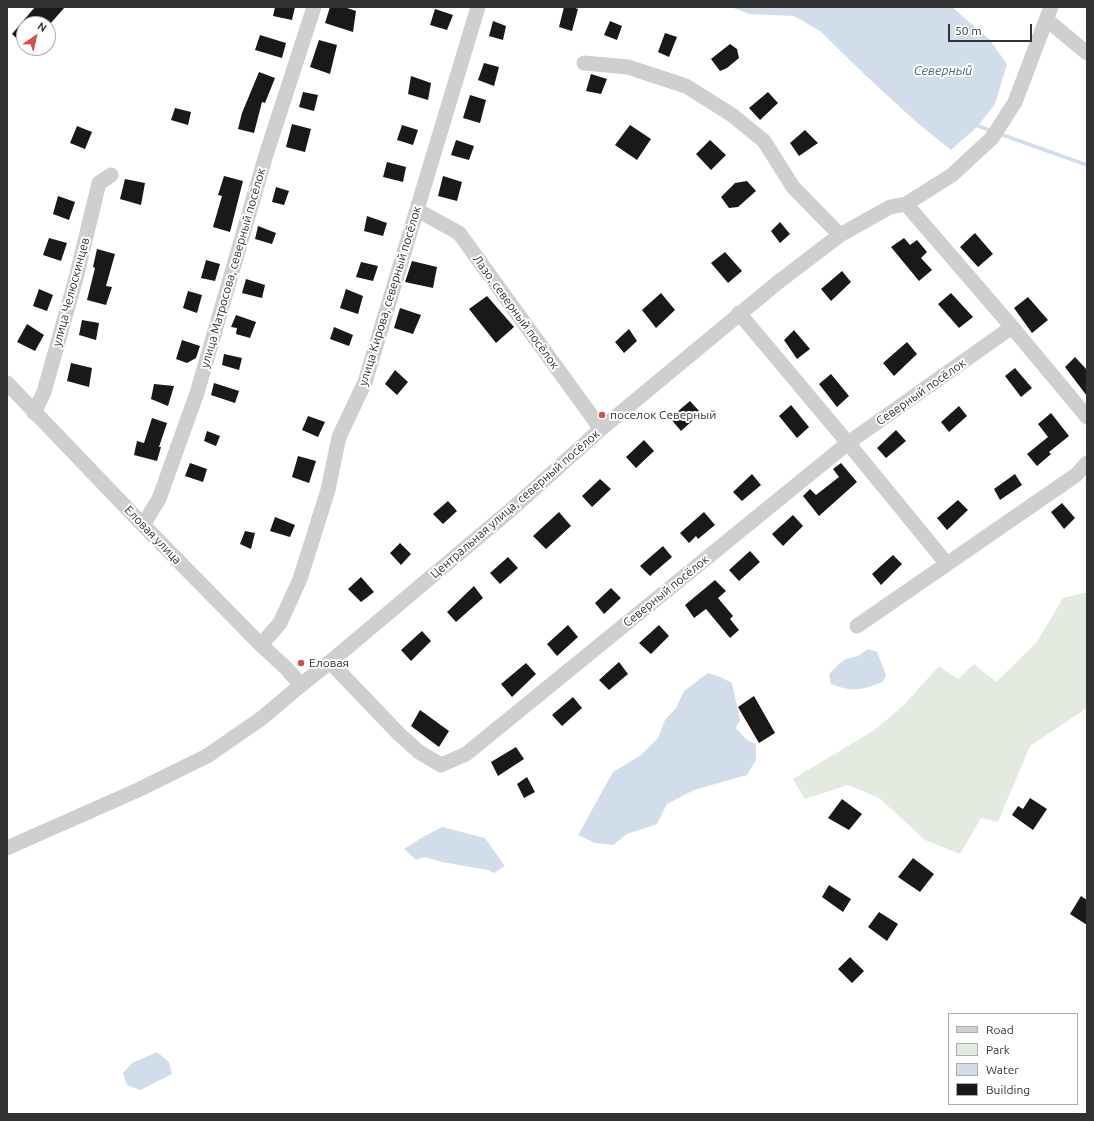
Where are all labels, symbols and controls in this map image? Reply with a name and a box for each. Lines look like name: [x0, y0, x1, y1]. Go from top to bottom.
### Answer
north arrow: [16, 16, 56, 56]
scale bar: [950, 16, 1034, 42]
text: N: [35, 20, 49, 34]
text: 50 m: [955, 24, 982, 37]
water label: Северный: [914, 63, 972, 79]
street label: улица Матросова, северный посёлок: [198, 166, 268, 370]
street label: улица Кирова, северный посёлок: [356, 204, 424, 388]
street label: улица Челюскинцев: [50, 236, 92, 348]
street label: Лазо, северный посёлок: [470, 252, 562, 372]
street label: Северный посёлок: [873, 356, 969, 428]
place label: поселок Северный: [610, 408, 716, 422]
marker: поселок Северный: [597, 410, 607, 420]
street label: Центральная улица, северный посёлок: [428, 427, 602, 581]
street label: Еловая улица: [122, 503, 184, 567]
street label: Северный посёлок: [620, 552, 712, 630]
place label: Еловая: [309, 656, 349, 670]
marker: Еловая: [296, 658, 306, 668]
legend: [948, 1013, 1078, 1105]
text: Road: [986, 1023, 1014, 1036]
text: Park: [986, 1043, 1010, 1056]
text: Water: [986, 1063, 1019, 1076]
text: Building: [986, 1083, 1030, 1096]

